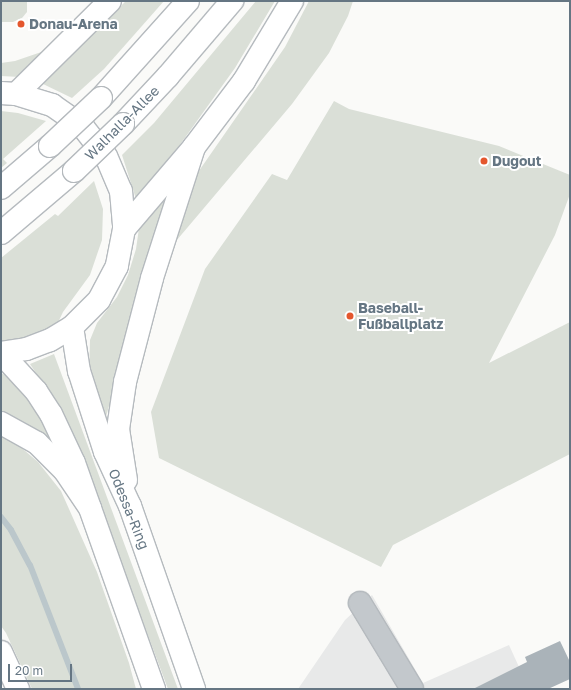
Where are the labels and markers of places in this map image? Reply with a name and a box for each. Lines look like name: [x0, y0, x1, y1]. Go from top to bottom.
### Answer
place label: Donau-Arena: [29, 16, 118, 32]
marker: Donau-Arena: [16, 19, 26, 29]
place label: Dugout: [492, 153, 541, 169]
marker: Dugout: [479, 156, 489, 166]
place label: Baseball- Fußballplatz: [358, 300, 443, 332]
marker: Baseball- Fußballplatz: [345, 311, 355, 321]

